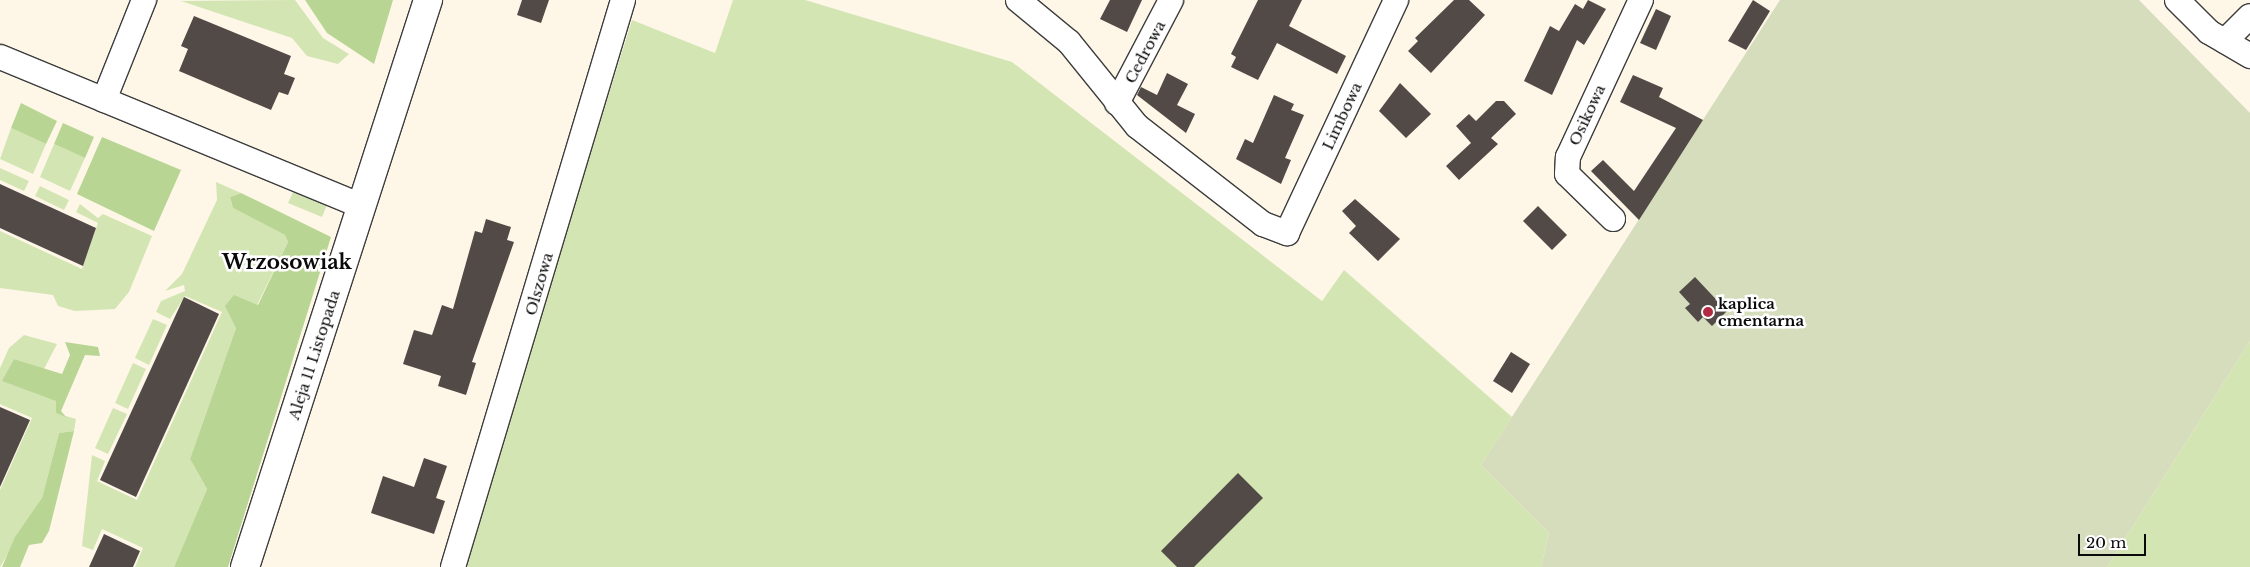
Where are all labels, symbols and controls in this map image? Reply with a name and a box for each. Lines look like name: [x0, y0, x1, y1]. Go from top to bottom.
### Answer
street label: Cedrowa: [1121, 18, 1169, 86]
street label: Limbowa: [1319, 79, 1365, 153]
street label: Osikowa: [1565, 82, 1609, 148]
district label: Wrzosowiak: [222, 250, 352, 274]
street label: Olszowa: [521, 251, 557, 317]
street label: Aleja 11 Listopada: [285, 288, 343, 422]
place label: kaplica cmentarna: [1718, 294, 1804, 329]
marker: kaplica cmentarna: [1702, 306, 1714, 318]
scale bar: [2080, 524, 2148, 556]
text: 20 m: [2086, 533, 2126, 552]

